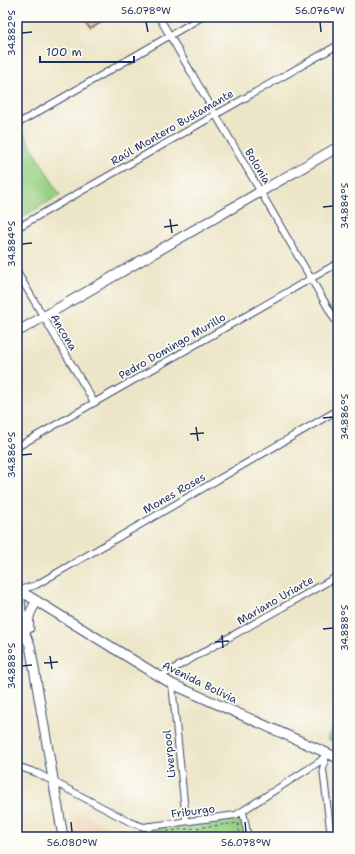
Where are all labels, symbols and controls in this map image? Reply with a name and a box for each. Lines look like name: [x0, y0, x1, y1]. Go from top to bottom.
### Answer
text: 56.078°W: [121, 4, 171, 17]
text: 56.076°W: [295, 4, 345, 17]
text: 34.882°S: [5, 9, 18, 56]
scale bar: [40, 38, 134, 64]
text: 100 m: [46, 44, 82, 60]
street label: Raúl Montero Bustamante: [108, 86, 237, 169]
street label: Bolonia: [241, 146, 274, 187]
text: 34.884°S: [338, 182, 351, 229]
text: 34.884°S: [5, 220, 18, 267]
street label: Pedro Domingo Murillo: [116, 309, 229, 383]
street label: Ancona: [47, 311, 80, 353]
text: 34.886°S: [338, 393, 351, 440]
text: 34.886°S: [5, 431, 18, 478]
street label: Mones Roses: [140, 470, 208, 517]
street label: Mariano Uriarte: [234, 572, 316, 628]
text: 34.888°S: [338, 604, 351, 651]
text: 34.888°S: [5, 642, 18, 689]
street label: Avenida Bolivia: [160, 658, 240, 707]
street label: Liverpool: [159, 728, 179, 779]
street label: Friburgo: [170, 801, 216, 822]
text: 56.080°W: [47, 836, 98, 849]
text: 56.078°W: [221, 836, 271, 849]

